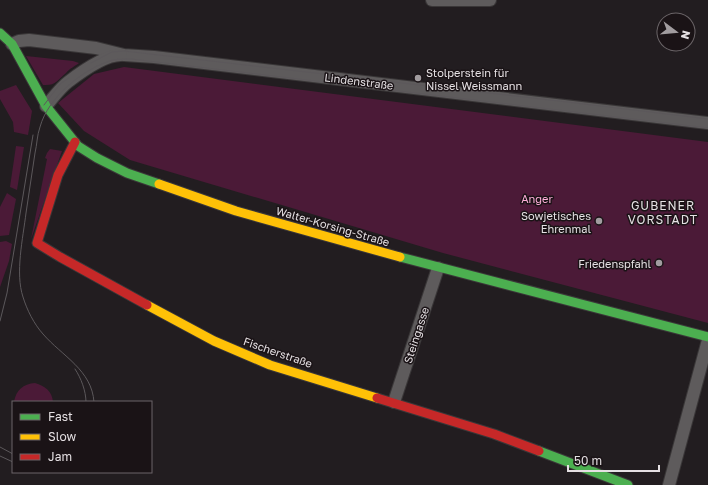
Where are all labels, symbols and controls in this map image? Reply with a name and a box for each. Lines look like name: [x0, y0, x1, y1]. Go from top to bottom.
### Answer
north arrow: [656, 12, 696, 52]
text: N: [679, 29, 693, 41]
place label: Stolperstein für Nissel Weissmann: [426, 66, 522, 92]
street label: Lindenstraße: [324, 70, 394, 92]
marker: Stolperstein für Nissel Weissmann: [413, 73, 423, 83]
park label: Anger: [521, 192, 553, 205]
district label: GUBENER VORSTADT: [628, 198, 698, 227]
street label: Walter-Korsing-Straße: [275, 204, 391, 248]
place label: Sowjetisches Ehrenmal: [521, 209, 591, 235]
marker: Sowjetisches Ehrenmal: [594, 216, 604, 226]
place label: Friedenspfahl: [578, 257, 651, 270]
marker: Friedenspfahl: [654, 258, 664, 268]
street label: Steingasse: [401, 305, 431, 365]
street label: Fischerstraße: [242, 334, 314, 370]
legend: [12, 401, 152, 473]
text: Fast: [48, 409, 73, 424]
text: Slow: [48, 429, 76, 444]
scale bar: [568, 447, 659, 473]
text: Jam: [48, 449, 72, 464]
text: 50 m: [574, 453, 602, 468]

